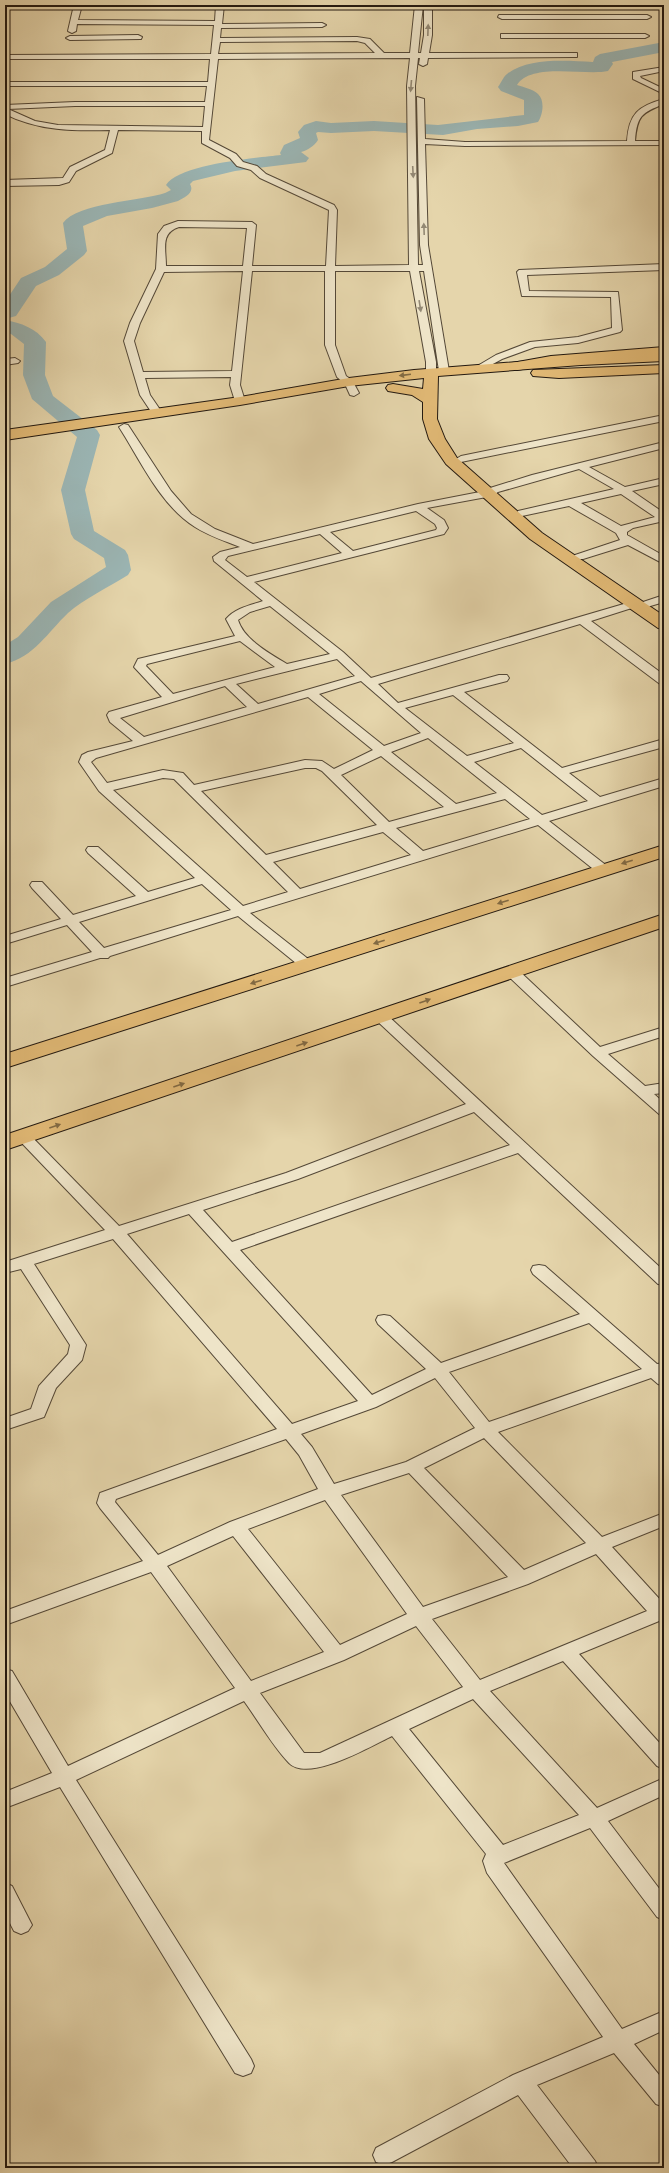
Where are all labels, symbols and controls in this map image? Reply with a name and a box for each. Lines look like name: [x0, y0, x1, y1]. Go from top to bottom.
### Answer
one-way arrow: [425, 24, 431, 37]
one-way arrow: [408, 80, 415, 92]
one-way arrow: [409, 166, 416, 178]
one-way arrow: [421, 222, 427, 235]
one-way arrow: [418, 300, 424, 312]
one-way arrow: [399, 372, 411, 378]
one-way arrow: [620, 859, 632, 865]
one-way arrow: [497, 899, 509, 905]
one-way arrow: [373, 939, 385, 945]
one-way arrow: [249, 979, 261, 985]
one-way arrow: [419, 998, 431, 1004]
one-way arrow: [296, 1040, 308, 1046]
one-way arrow: [173, 1082, 185, 1088]
one-way arrow: [50, 1123, 62, 1129]

